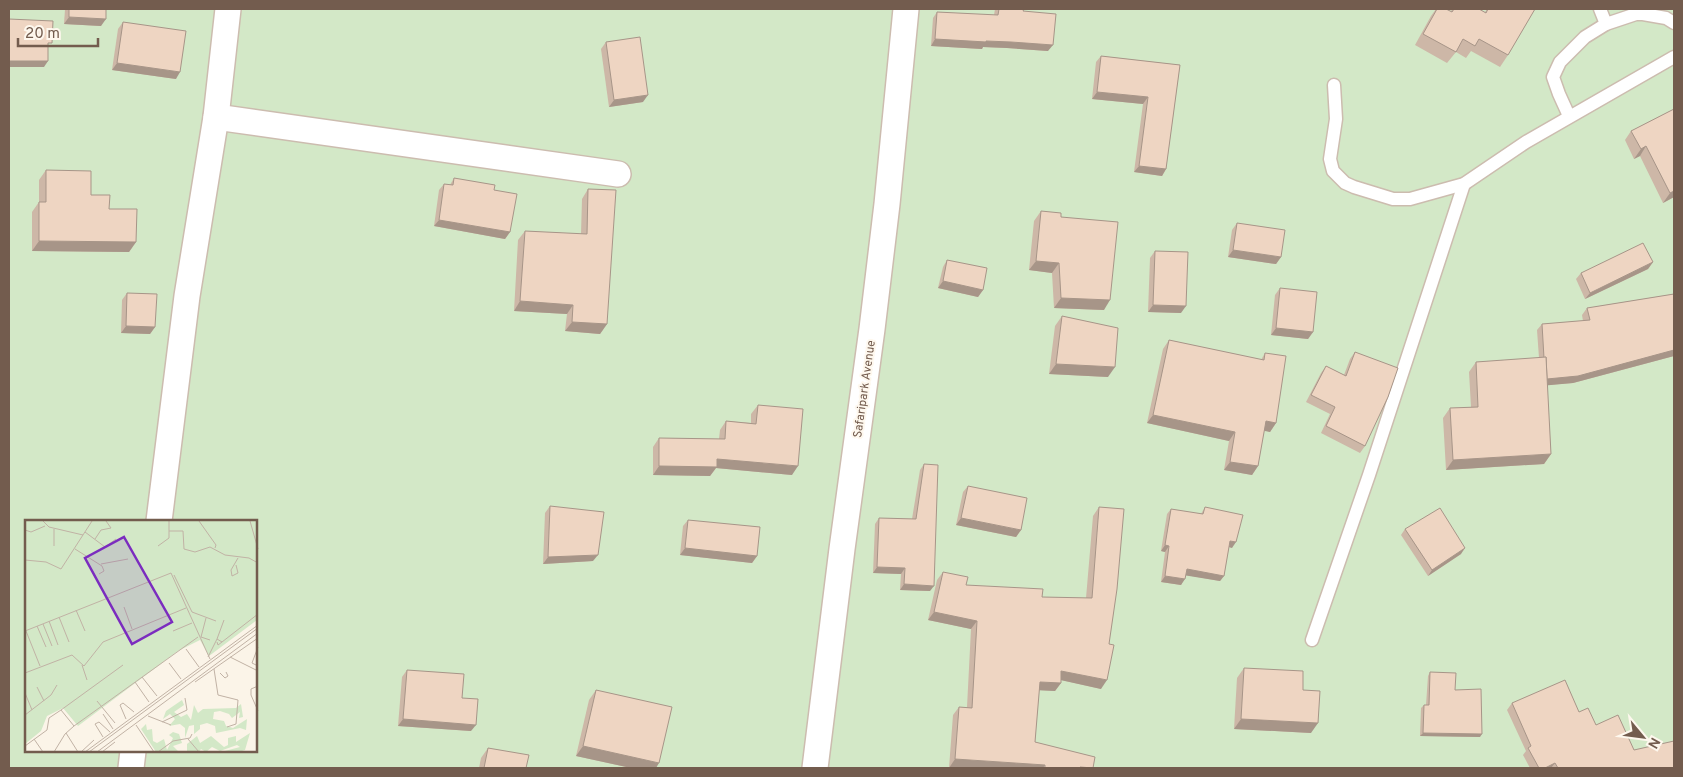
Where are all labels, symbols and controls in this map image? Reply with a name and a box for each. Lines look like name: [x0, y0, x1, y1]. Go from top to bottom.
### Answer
scale bar: [18, 15, 98, 47]
text: 20 m: [25, 25, 60, 44]
street label: Safaripark Avenue: [850, 339, 880, 439]
inset map: [25, 520, 258, 752]
north arrow: [1618, 712, 1668, 762]
text: N: [1643, 734, 1663, 751]

